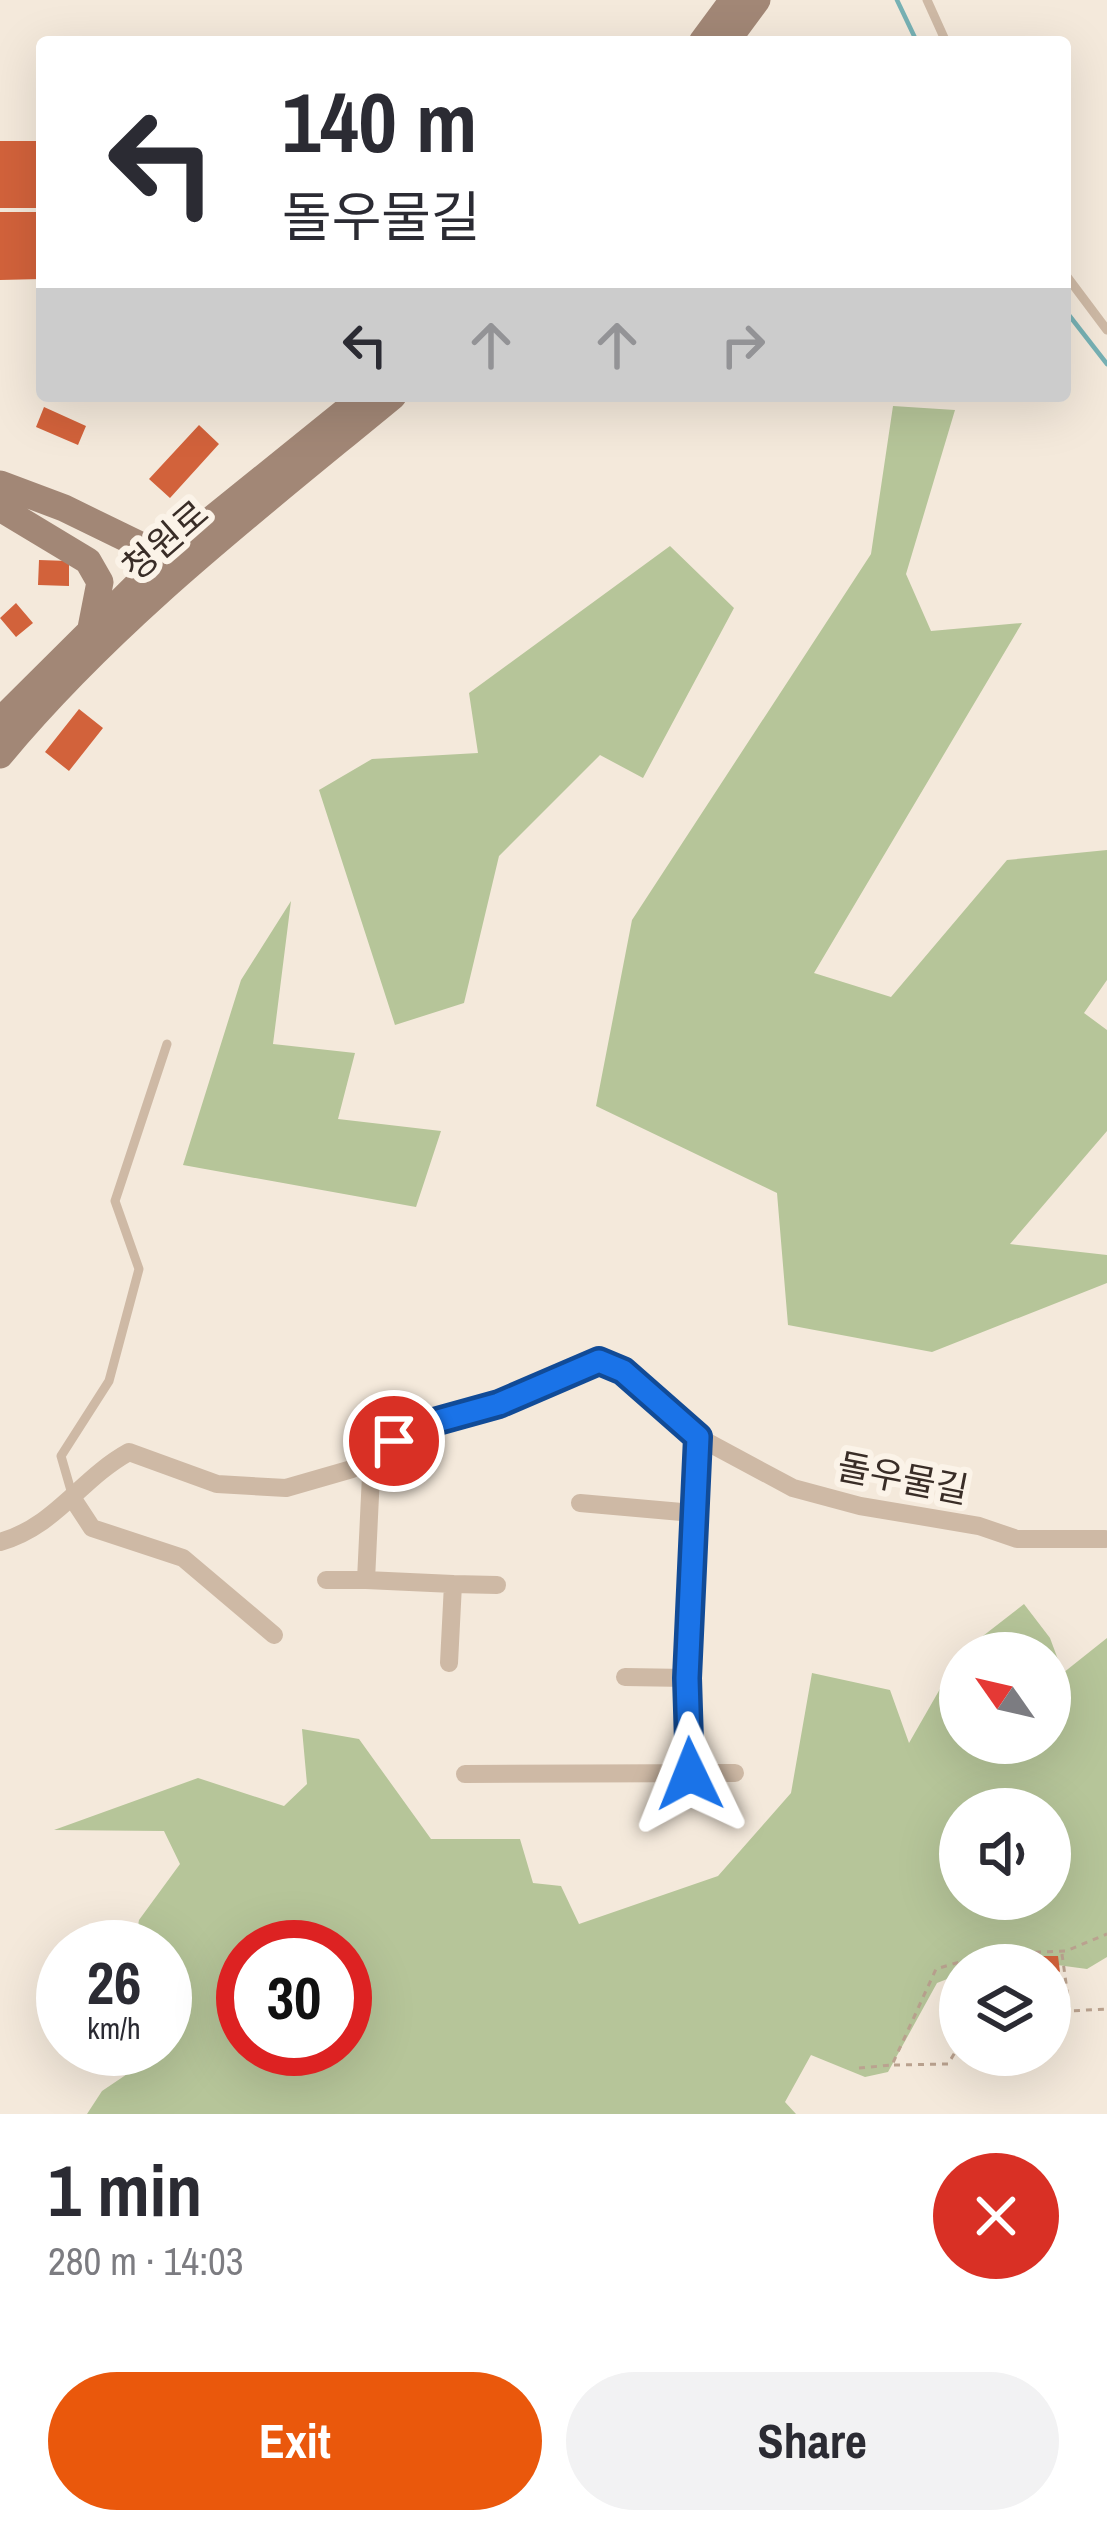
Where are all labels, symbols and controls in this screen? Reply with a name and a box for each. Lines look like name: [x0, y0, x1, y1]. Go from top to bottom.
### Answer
text: 140 m: [282, 65, 477, 178]
icon: left: [84, 84, 240, 240]
text: 돌우물길: [282, 180, 481, 253]
icon: left: [332, 312, 398, 378]
icon: ahead: [458, 312, 524, 378]
icon: ahead: [584, 312, 650, 378]
icon: right: [710, 312, 776, 378]
street label: 청원로: [112, 489, 218, 591]
pin: [343, 1390, 445, 1492]
icon: arrive: [361, 1408, 427, 1474]
street label: 돌우물길: [833, 1442, 973, 1514]
north arrow: [939, 1632, 1071, 1764]
map controls: [939, 1632, 1071, 2076]
position arrow: [627, 1711, 753, 1837]
button: sound: [939, 1788, 1071, 1920]
speed limit sign: 30: [216, 1920, 372, 2076]
text: 26: [87, 1942, 141, 2023]
button: layers: [939, 1944, 1071, 2076]
text: km/h: [87, 2008, 141, 2048]
text: 1 min: [48, 2141, 202, 2238]
button: close: [933, 2153, 1059, 2279]
text: 280 m · 14:03: [48, 2235, 244, 2287]
button: Exit: [48, 2372, 542, 2510]
button: Share: [566, 2372, 1059, 2510]

